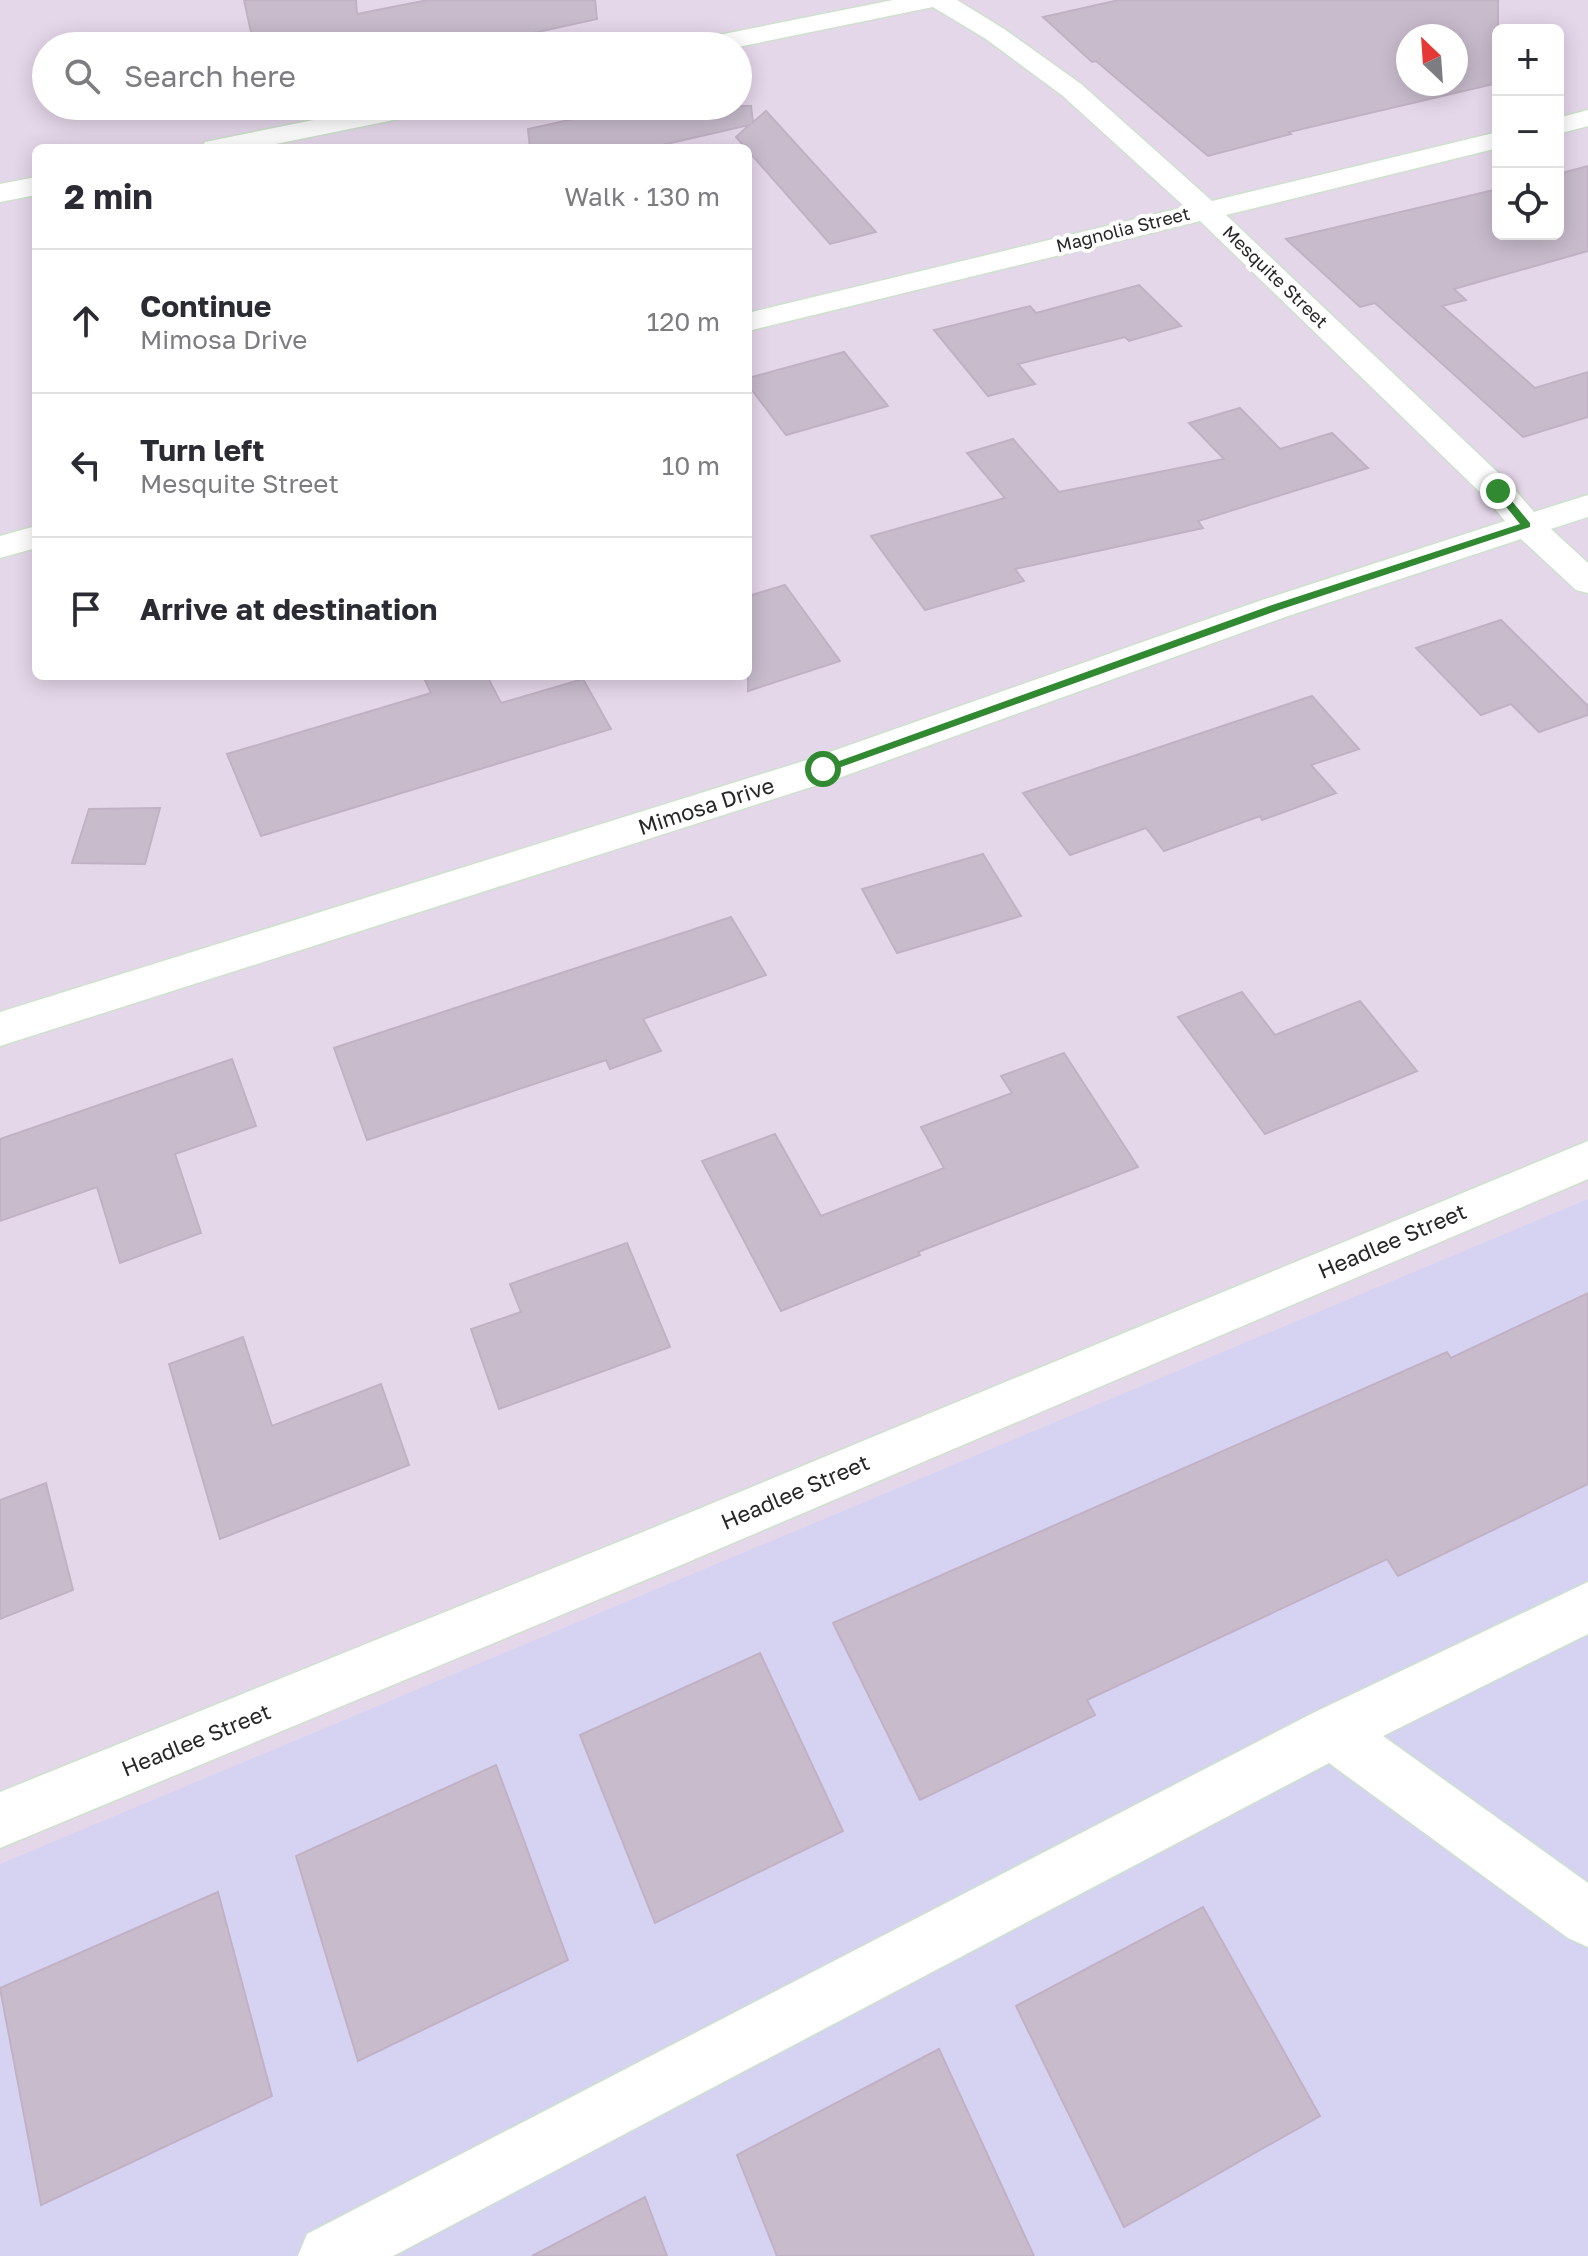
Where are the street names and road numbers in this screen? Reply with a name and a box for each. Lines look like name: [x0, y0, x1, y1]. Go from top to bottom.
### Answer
street label: Magnolia Street: [1054, 202, 1192, 256]
street label: Mesquite Street: [1219, 221, 1333, 332]
street label: Mimosa Drive: [634, 771, 777, 840]
street label: Headlee Street: [1314, 1197, 1470, 1284]
street label: Headlee Street: [717, 1448, 873, 1535]
street label: Headlee Street: [117, 1697, 274, 1782]

